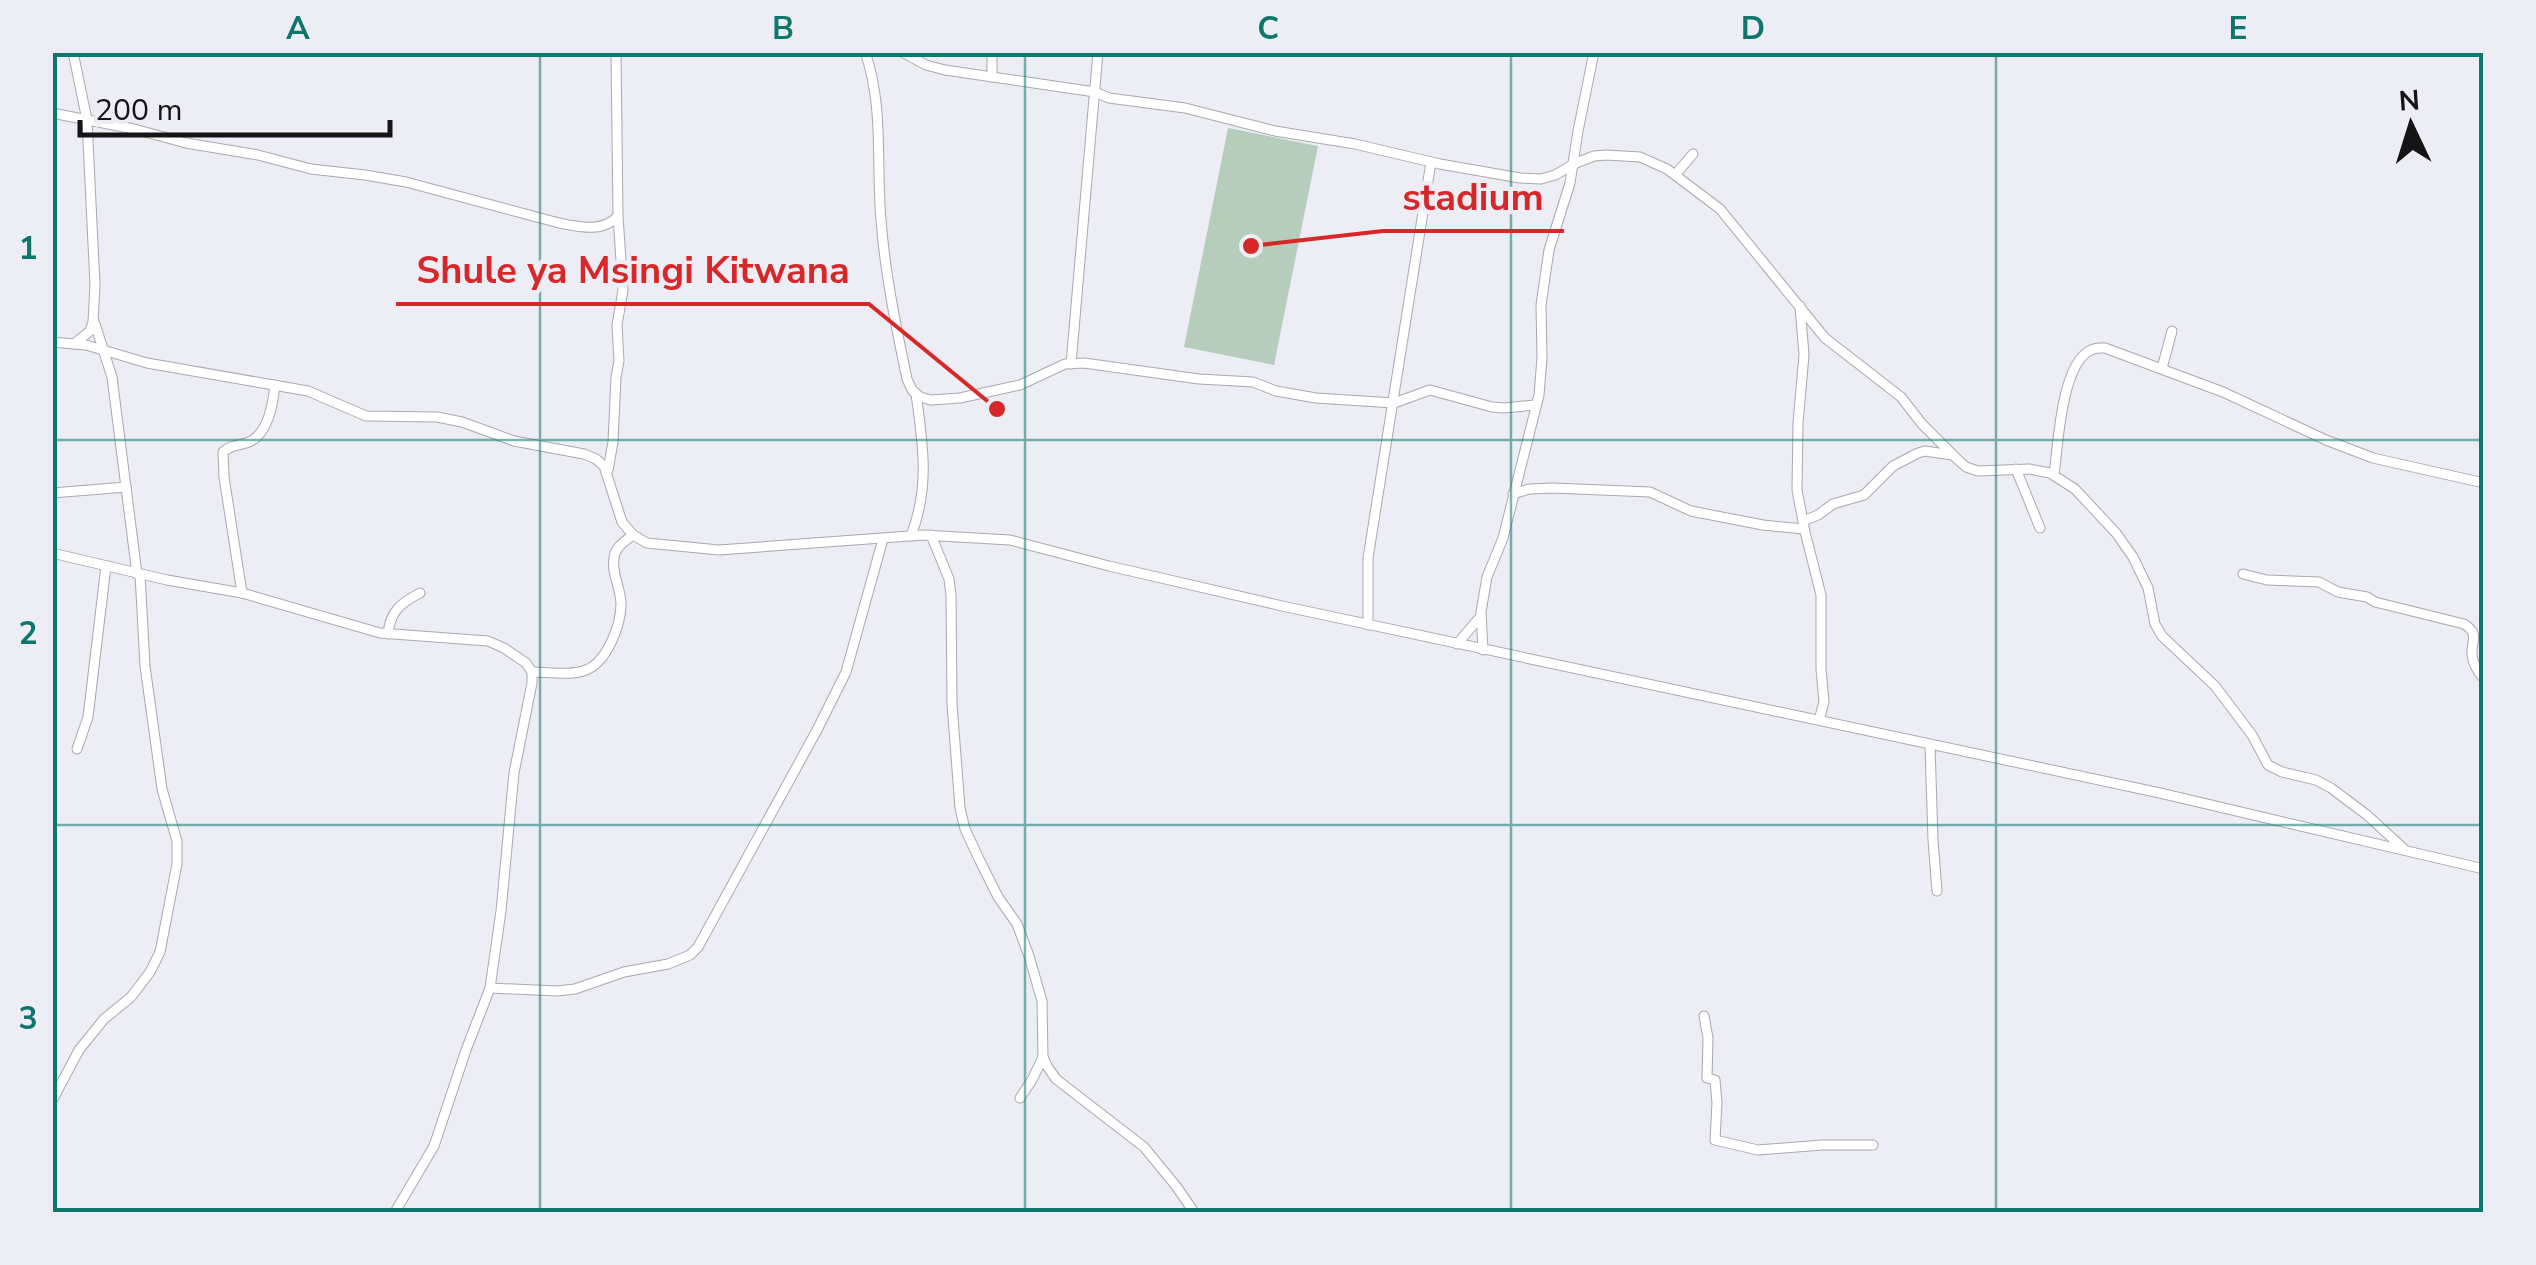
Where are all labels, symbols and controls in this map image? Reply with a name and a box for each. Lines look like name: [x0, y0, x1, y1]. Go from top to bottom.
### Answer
text: A: [286, 7, 310, 50]
text: B: [772, 7, 794, 50]
text: C: [1257, 7, 1279, 50]
text: D: [1741, 7, 1765, 50]
text: E: [2228, 7, 2248, 50]
scale bar: [80, 75, 390, 137]
north arrow: [2361, 75, 2461, 175]
text: N: [2398, 81, 2421, 121]
text: 200 m: [95, 90, 182, 131]
callout: stadium: [1383, 163, 1564, 231]
text: stadium: [1402, 172, 1544, 223]
text: 1: [18, 227, 38, 270]
callout: Shule ya Msingi Kitwana: [396, 236, 869, 304]
text: Shule ya Msingi Kitwana: [416, 245, 850, 296]
text: 2: [18, 612, 38, 655]
text: 3: [18, 997, 38, 1040]

